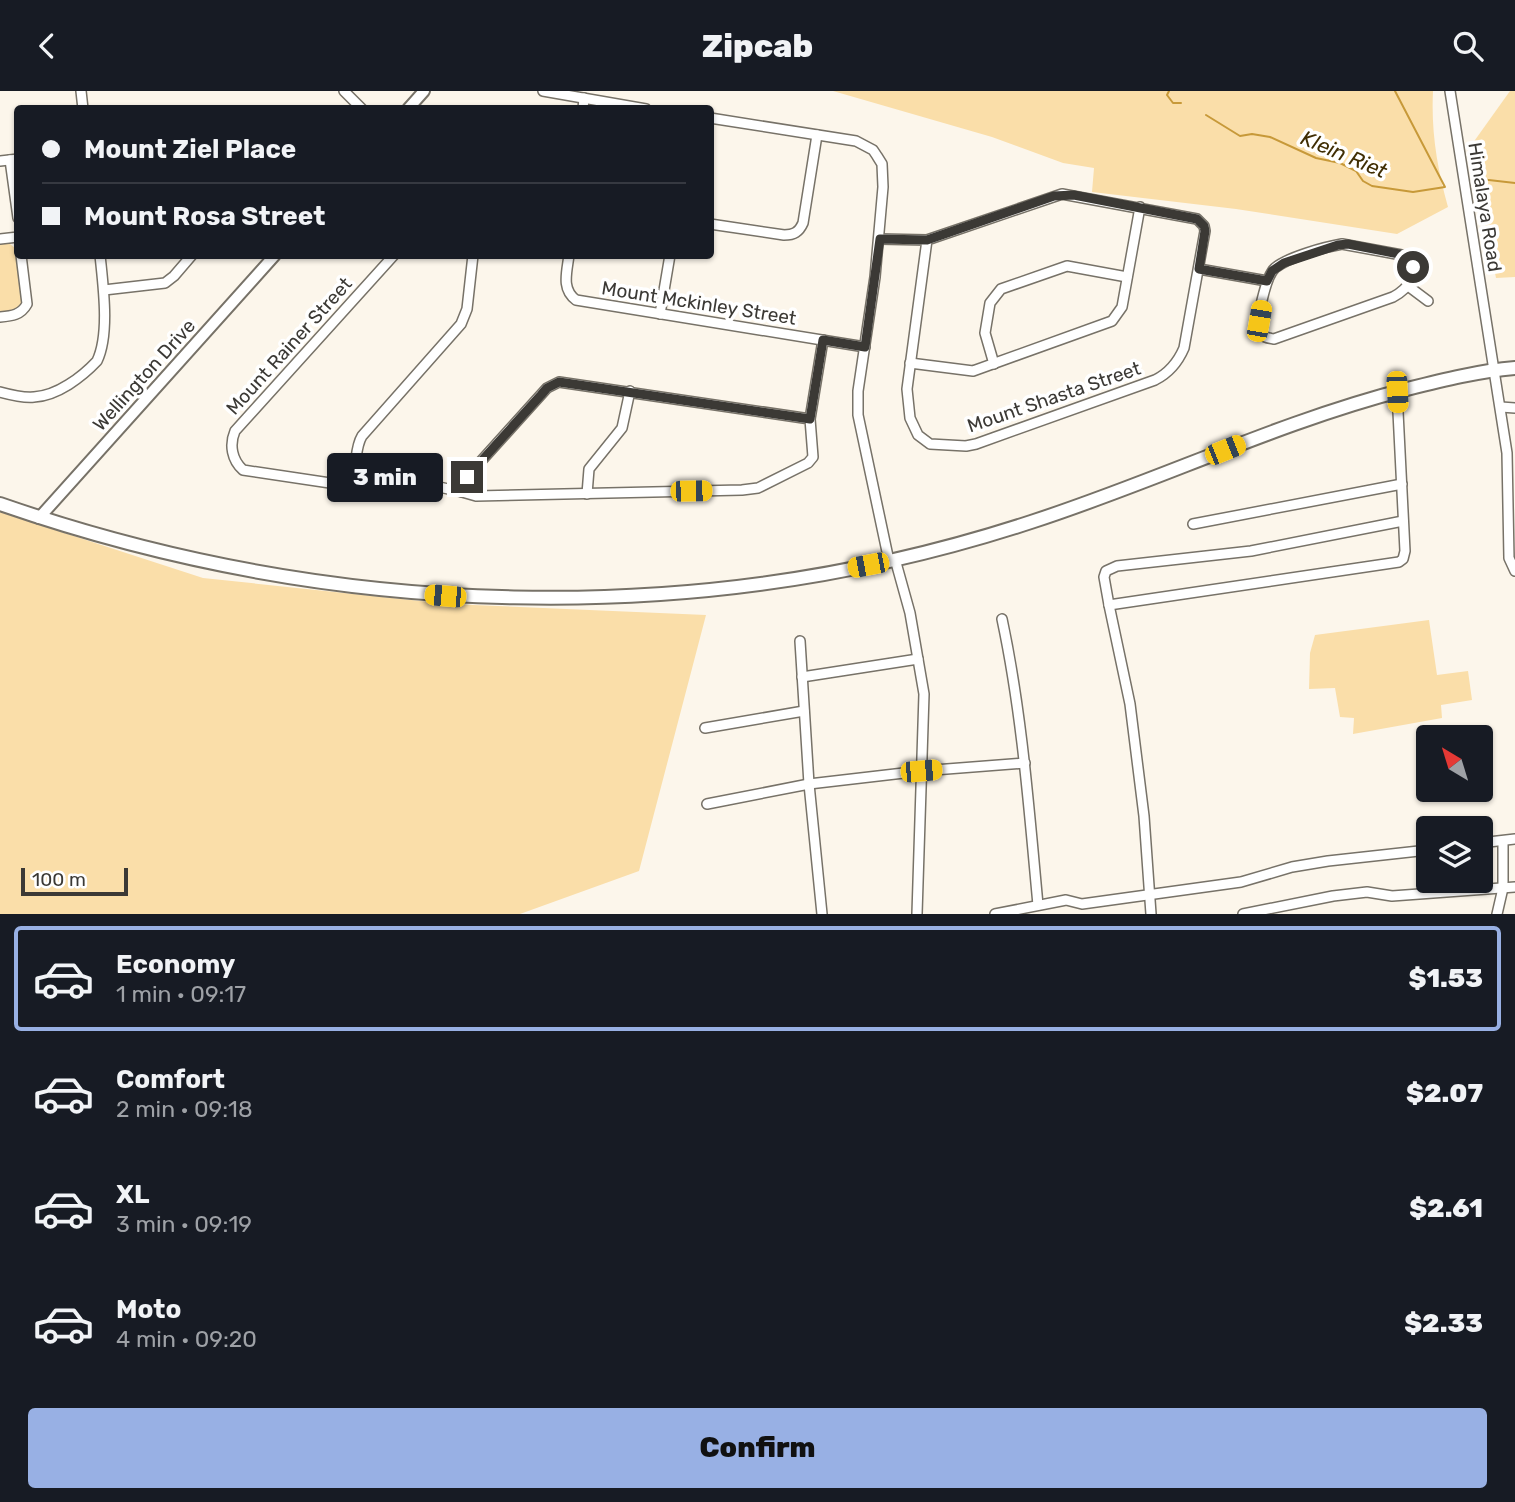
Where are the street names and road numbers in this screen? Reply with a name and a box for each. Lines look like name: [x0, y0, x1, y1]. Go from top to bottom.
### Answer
street label: Himalaya Road: [1463, 141, 1507, 273]
street label: Mount Rainer Street: [221, 272, 357, 419]
street label: Mount Mckinley Street: [600, 276, 799, 330]
street label: Wellington Drive: [88, 314, 200, 436]
street label: Mount Shasta Street: [964, 356, 1144, 437]

